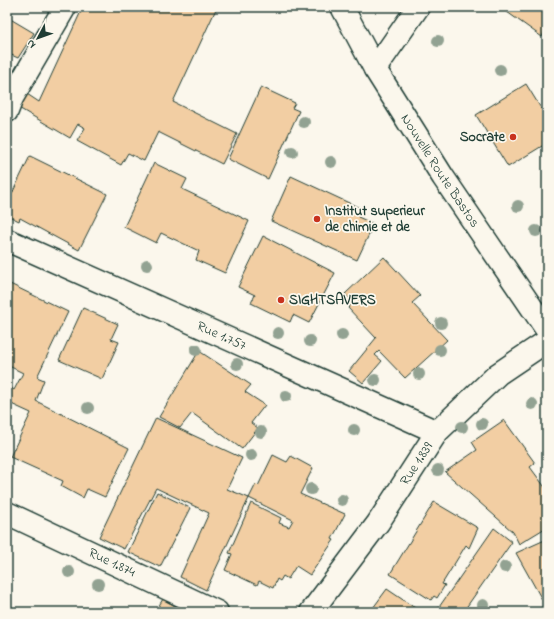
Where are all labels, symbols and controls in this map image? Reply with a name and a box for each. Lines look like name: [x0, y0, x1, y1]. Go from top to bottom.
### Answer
north arrow: [18, 18, 58, 58]
text: N: [23, 36, 40, 52]
street label: Nouvelle Route Bastos: [395, 110, 485, 232]
place label: Socrate: [460, 127, 506, 148]
marker: Socrate: [508, 132, 518, 142]
place label: Institut superieur de chimie et de: [325, 201, 425, 238]
marker: Institut superieur de chimie et de: [312, 214, 322, 224]
place label: SIGHTSAVERS: [289, 290, 376, 311]
marker: SIGHTSAVERS: [276, 295, 286, 305]
street label: Rue 1.757: [193, 316, 250, 356]
street label: Rue 1.839: [395, 437, 439, 490]
street label: Rue 1.874: [85, 542, 139, 583]

